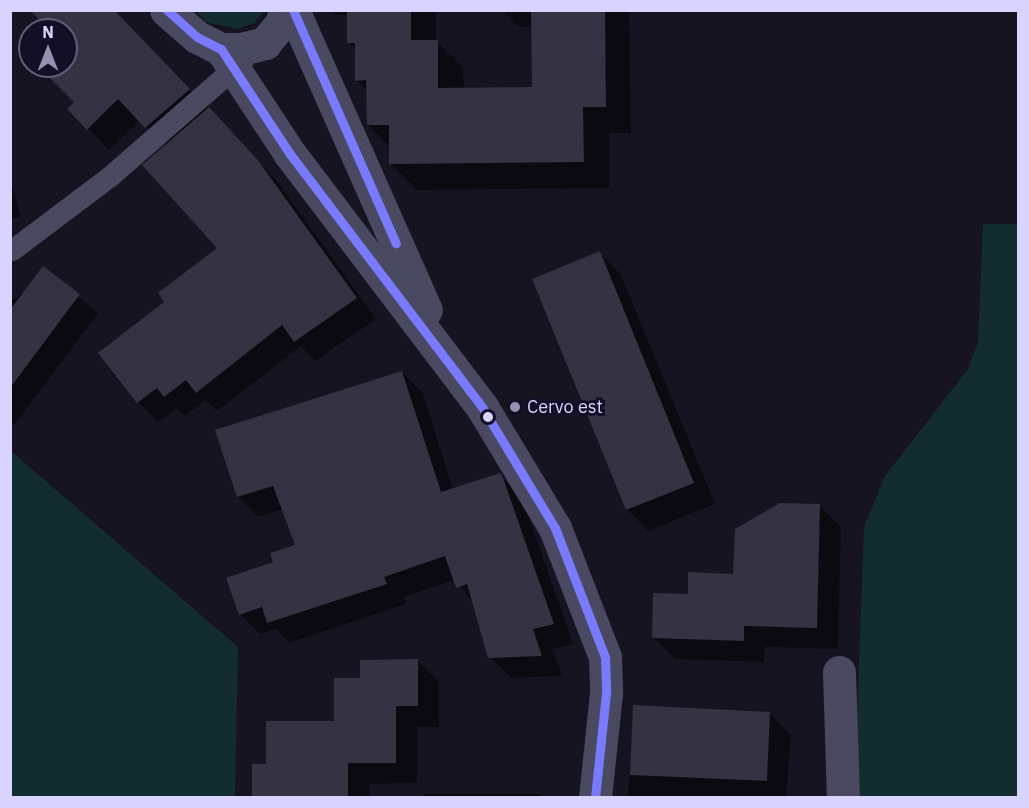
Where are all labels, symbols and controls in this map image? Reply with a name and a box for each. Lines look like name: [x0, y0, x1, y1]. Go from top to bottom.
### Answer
north arrow: [18, 18, 78, 78]
text: N: [42, 22, 54, 42]
place label: Cervo est: [527, 396, 603, 418]
marker: Cervo est: [508, 400, 522, 414]
unlabelled marker: [482, 411, 494, 423]

